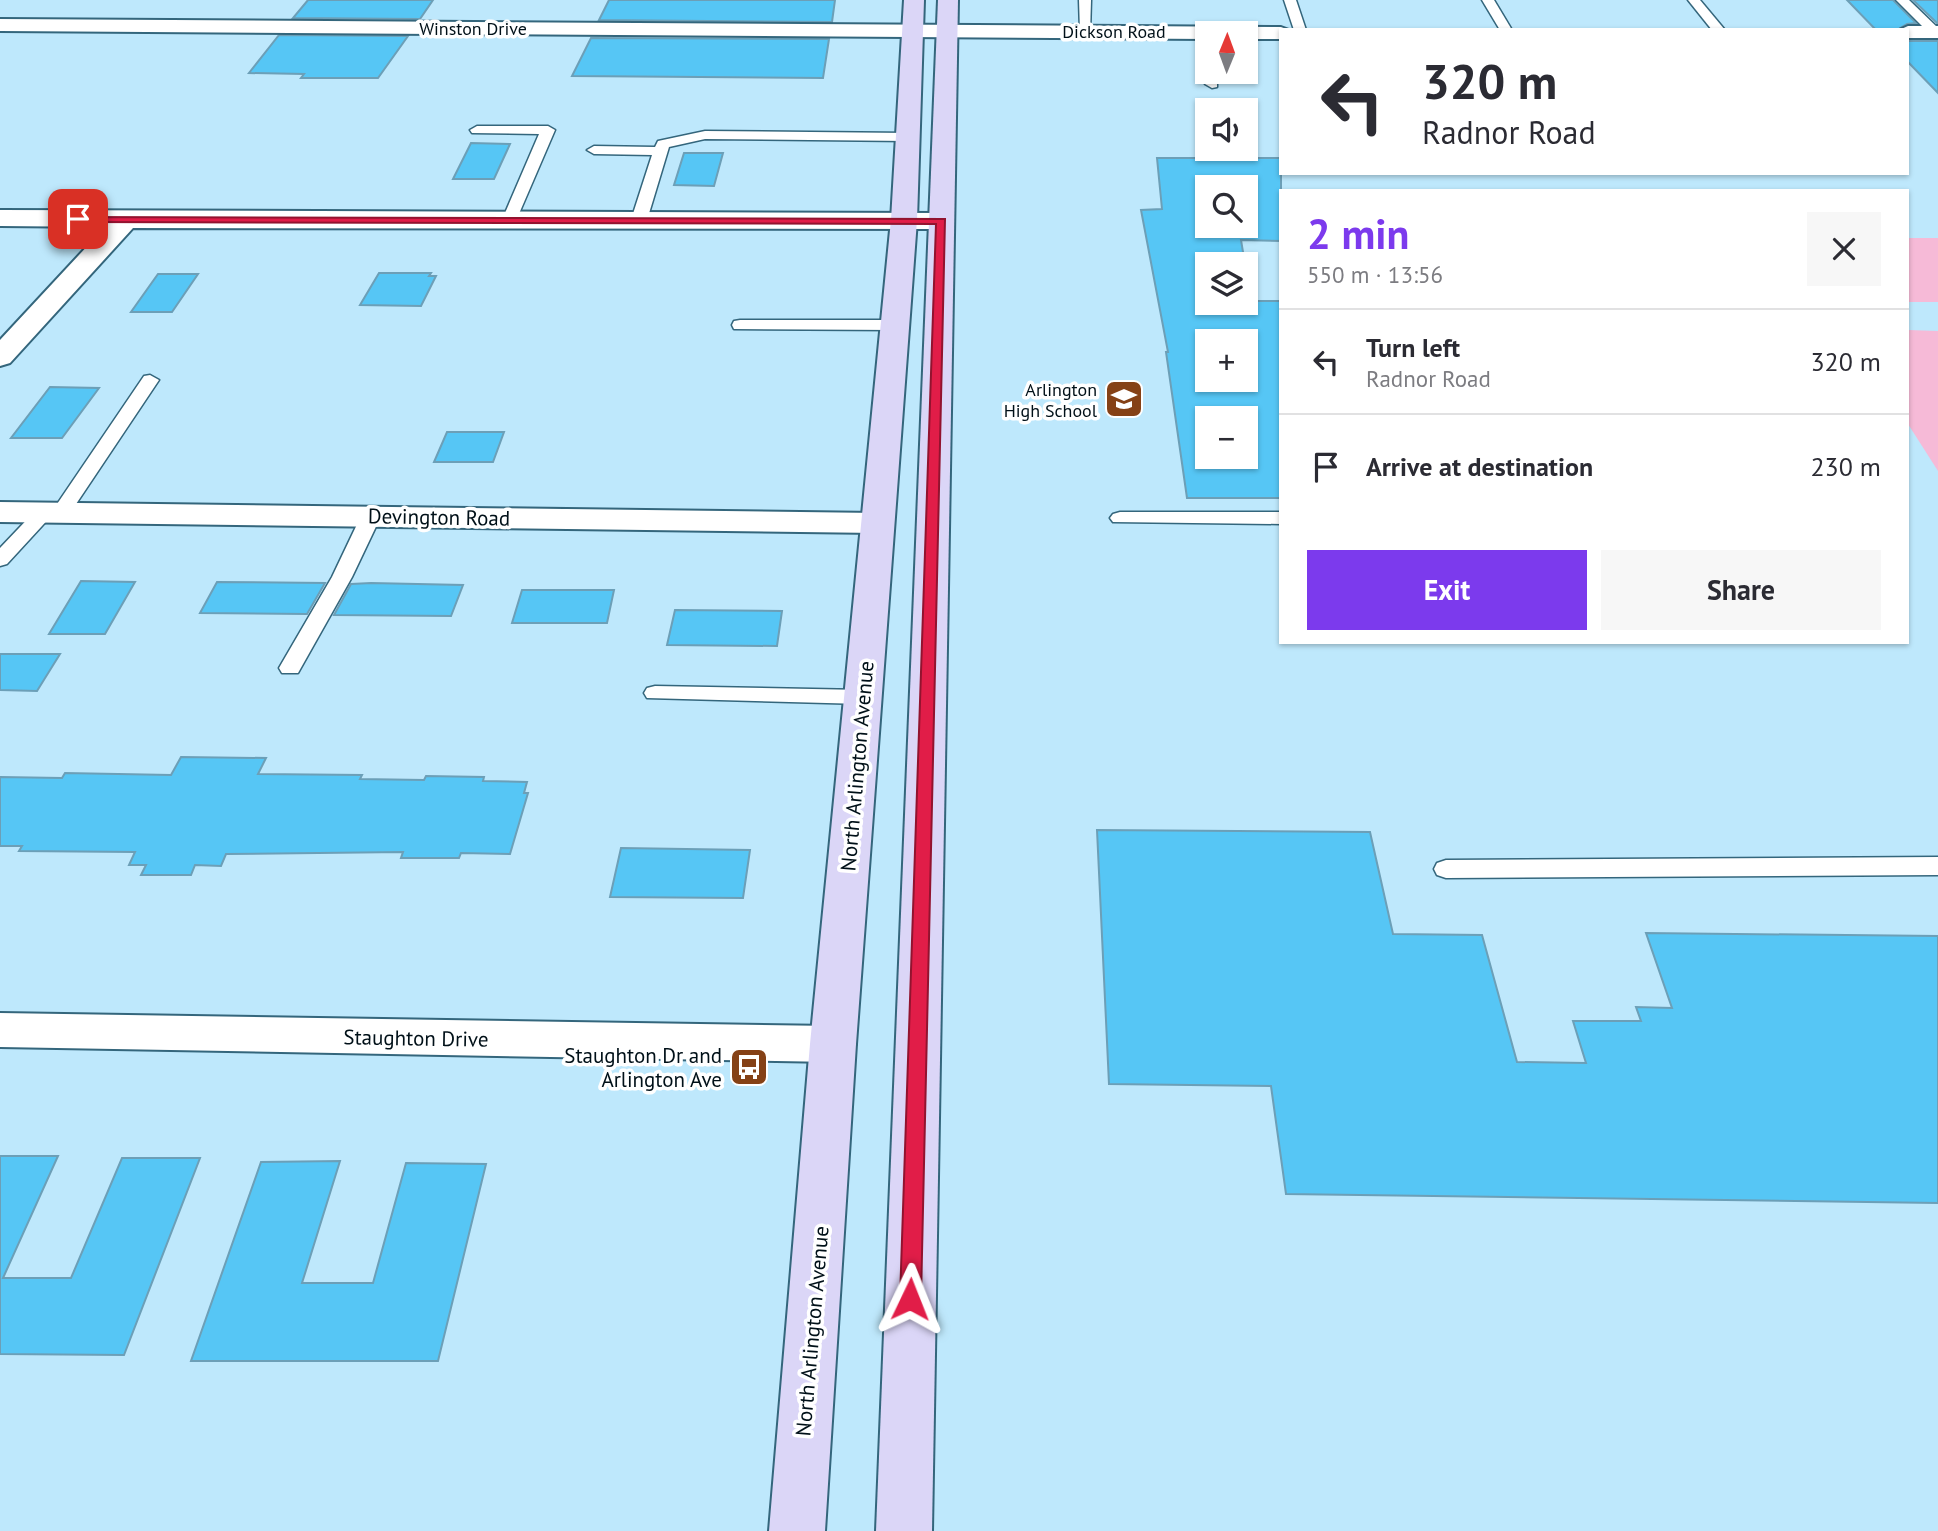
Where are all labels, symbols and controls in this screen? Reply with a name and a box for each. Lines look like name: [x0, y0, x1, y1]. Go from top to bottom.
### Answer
street label: Winston Drive: [419, 17, 527, 40]
street label: Dickson Road: [1062, 20, 1166, 43]
north arrow: [1195, 21, 1258, 84]
map controls: [1195, 21, 1258, 469]
text: 320 m: [1422, 49, 1557, 113]
icon: left: [1307, 56, 1398, 147]
button: sound: [1195, 98, 1258, 161]
text: Radnor Road: [1422, 111, 1596, 153]
button: search: [1195, 175, 1258, 238]
pin: [48, 189, 108, 249]
icon: arrive: [59, 200, 97, 238]
text: 2 min: [1307, 206, 1409, 261]
button: close: [1807, 212, 1881, 286]
button: layers: [1195, 252, 1258, 315]
text: 550 m · 13:56: [1307, 260, 1443, 289]
button: +: [1195, 329, 1258, 392]
text: Turn left: [1366, 331, 1460, 364]
icon: left: [1307, 343, 1345, 381]
text: 320 m: [1810, 345, 1881, 378]
text: Radnor Road: [1366, 364, 1491, 393]
place label: Arlington High School: [1004, 378, 1098, 422]
school or university icon: Arlington High School: [1103, 378, 1145, 420]
button: −: [1195, 406, 1258, 469]
icon: arrive: [1307, 448, 1345, 486]
text: Arrive at destination: [1366, 450, 1593, 483]
text: 230 m: [1810, 450, 1881, 483]
street label: Devington Road: [368, 502, 510, 532]
button: Exit: [1307, 550, 1587, 630]
button: Share: [1601, 550, 1881, 630]
street label: North Arlington Avenue: [834, 660, 880, 872]
street label: Staughton Drive: [343, 1023, 489, 1053]
place label: Staughton Dr and Arlington Ave: [564, 1042, 722, 1093]
bus stop icon: Staughton Dr and Arlington Ave: [728, 1046, 770, 1088]
street label: North Arlington Avenue: [789, 1225, 835, 1437]
position arrow: [873, 1262, 947, 1336]

